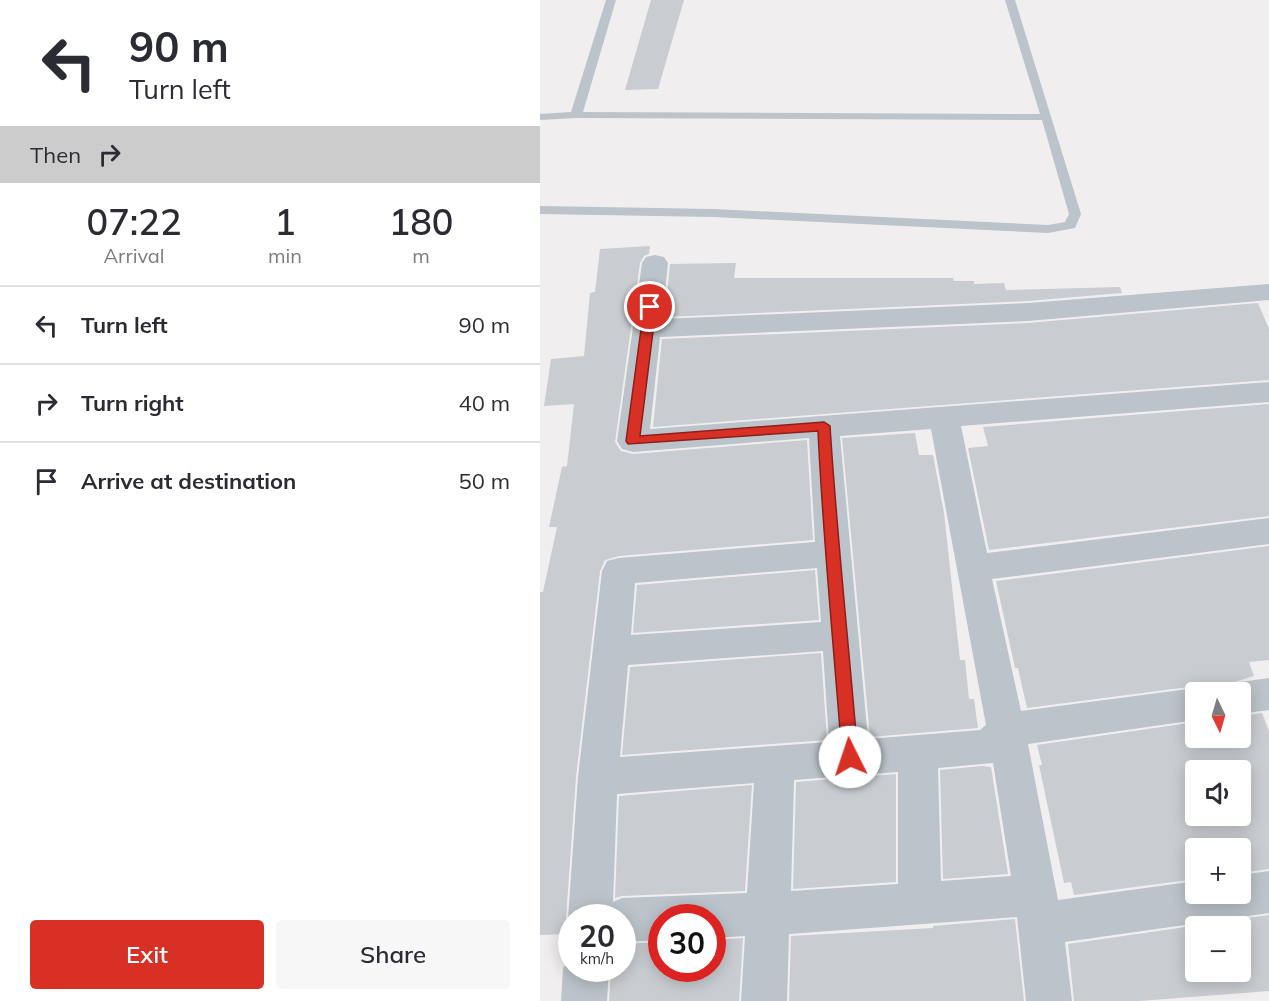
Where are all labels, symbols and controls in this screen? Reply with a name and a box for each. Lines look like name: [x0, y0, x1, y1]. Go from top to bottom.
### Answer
text: 90 m: [129, 20, 229, 73]
icon: left: [30, 24, 108, 102]
text: Turn left: [129, 72, 231, 106]
icon: right: [93, 138, 126, 171]
text: Then: [30, 141, 81, 169]
text: 07:22: [87, 199, 181, 244]
text: 1: [274, 199, 296, 244]
text: 180: [389, 199, 453, 244]
text: Arrival: [103, 243, 165, 268]
text: min: [268, 243, 302, 268]
text: m: [412, 243, 430, 268]
pin: [624, 281, 675, 332]
icon: arrive: [633, 290, 666, 323]
icon: left: [30, 309, 63, 342]
text: Turn left: [81, 311, 168, 339]
text: 90 m: [459, 311, 510, 339]
icon: right: [30, 387, 63, 420]
text: Turn right: [81, 389, 184, 417]
text: 40 m: [459, 389, 510, 417]
icon: arrive: [30, 465, 63, 498]
text: Arrive at destination: [81, 467, 296, 495]
text: 50 m: [459, 467, 510, 495]
north arrow: [1185, 682, 1251, 748]
map controls: [1185, 682, 1251, 982]
position arrow: [818, 725, 882, 789]
button: sound: [1185, 760, 1251, 826]
button: +: [1185, 838, 1251, 904]
speed limit sign: 30: [648, 904, 726, 982]
button: −: [1185, 916, 1251, 982]
text: 20: [579, 917, 615, 955]
button: Exit: [30, 920, 264, 989]
button: Share: [276, 920, 510, 989]
text: km/h: [580, 949, 614, 968]

